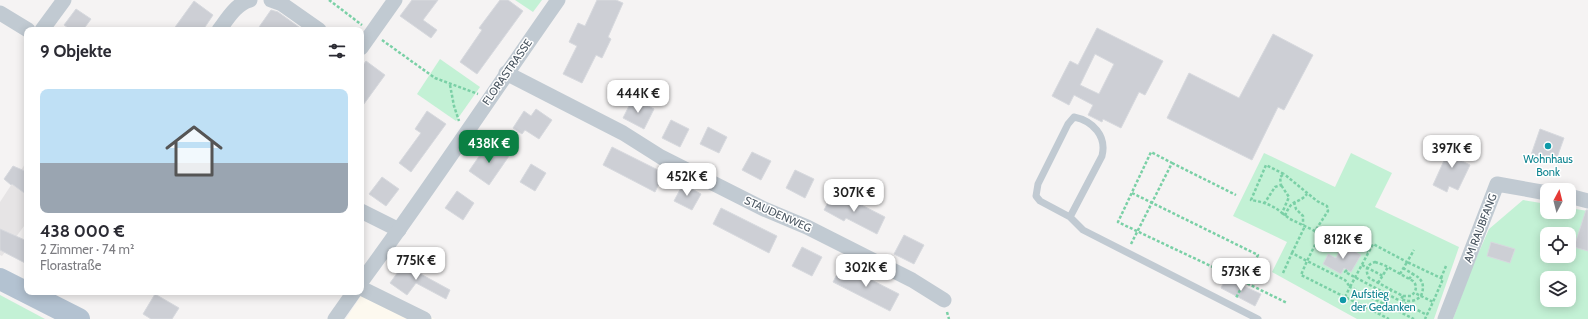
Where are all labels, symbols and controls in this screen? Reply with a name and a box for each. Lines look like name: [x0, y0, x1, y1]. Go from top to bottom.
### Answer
street label: FLORASTRASSE: [479, 36, 535, 108]
icon: filters: [326, 40, 348, 62]
text: 9 Objekte: [40, 41, 112, 61]
pin: 444K €: [605, 80, 671, 114]
text: 444K €: [616, 85, 660, 101]
icon: home: [158, 115, 230, 187]
pin: 438K €: [456, 130, 522, 164]
text: 438K €: [468, 135, 510, 151]
pin: 397K €: [1419, 135, 1485, 169]
text: 397K €: [1432, 140, 1472, 156]
marker: Wohnhaus Bonk: [1543, 141, 1553, 151]
place label: Wohnhaus Bonk: [1523, 152, 1573, 179]
pin: 452K €: [654, 163, 720, 197]
text: 452K €: [666, 168, 708, 184]
pin: 307K €: [821, 179, 887, 213]
north arrow: [1540, 183, 1576, 219]
map controls: [1540, 183, 1576, 307]
text: 307K €: [833, 184, 875, 200]
street label: AM RAUBFANG: [1460, 191, 1500, 265]
street label: STAUDENWEG: [742, 193, 814, 235]
text: 438 000 €: [40, 221, 125, 241]
pin: 812K €: [1310, 226, 1376, 260]
button: locate: [1540, 227, 1576, 263]
text: 812K €: [1324, 231, 1362, 247]
text: 2 Zimmer · 74 m²: [40, 241, 134, 257]
pin: 775K €: [383, 247, 449, 281]
text: 775K €: [396, 252, 436, 268]
pin: 302K €: [833, 254, 899, 288]
text: Florastraße: [40, 257, 101, 273]
pin: 573K €: [1208, 258, 1274, 292]
text: 302K €: [845, 259, 887, 275]
text: 573K €: [1221, 263, 1261, 279]
button: layers: [1540, 271, 1576, 307]
place label: Aufstieg der Gedanken: [1351, 287, 1416, 314]
marker: Aufstieg der Gedanken: [1338, 295, 1348, 305]

